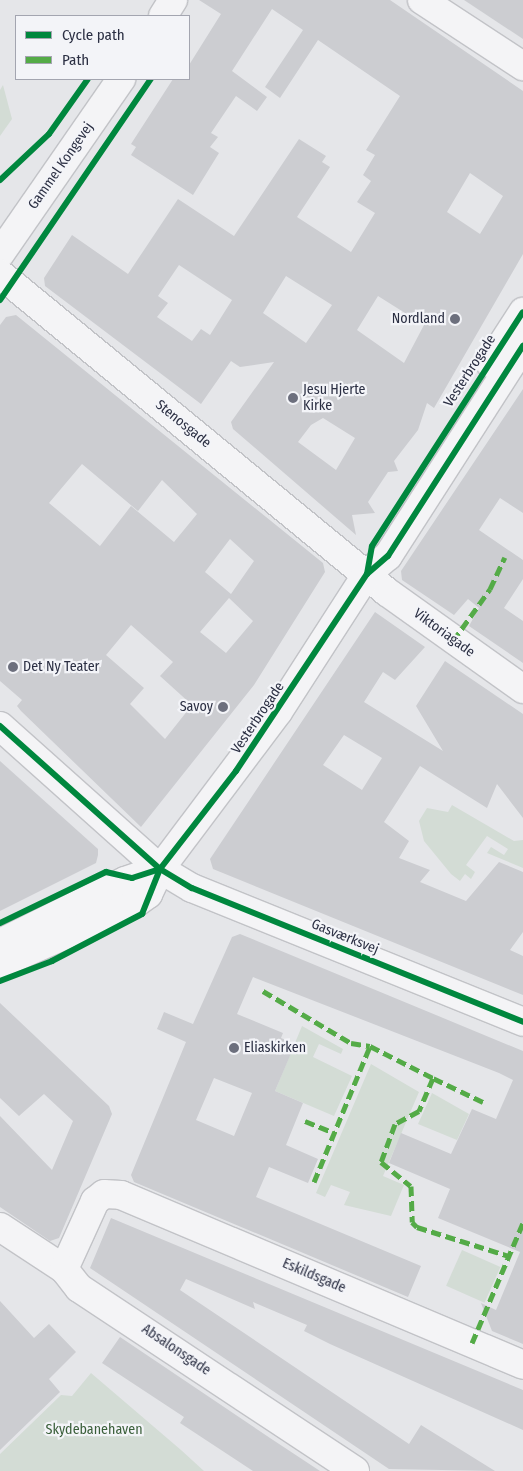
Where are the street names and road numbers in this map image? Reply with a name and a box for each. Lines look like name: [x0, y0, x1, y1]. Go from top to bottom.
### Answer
street label: Gammel Kongevej: [25, 119, 97, 213]
street label: Vesterbrogade: [440, 332, 500, 410]
street label: Stenosgade: [152, 397, 214, 451]
street label: Viktoriagade: [410, 605, 478, 661]
street label: Vesterbrogade: [228, 679, 288, 757]
street label: Gasværksvej: [309, 916, 381, 958]
street label: Eskildsgade: [280, 1255, 348, 1297]
street label: Absalonsgade: [138, 1321, 214, 1379]

